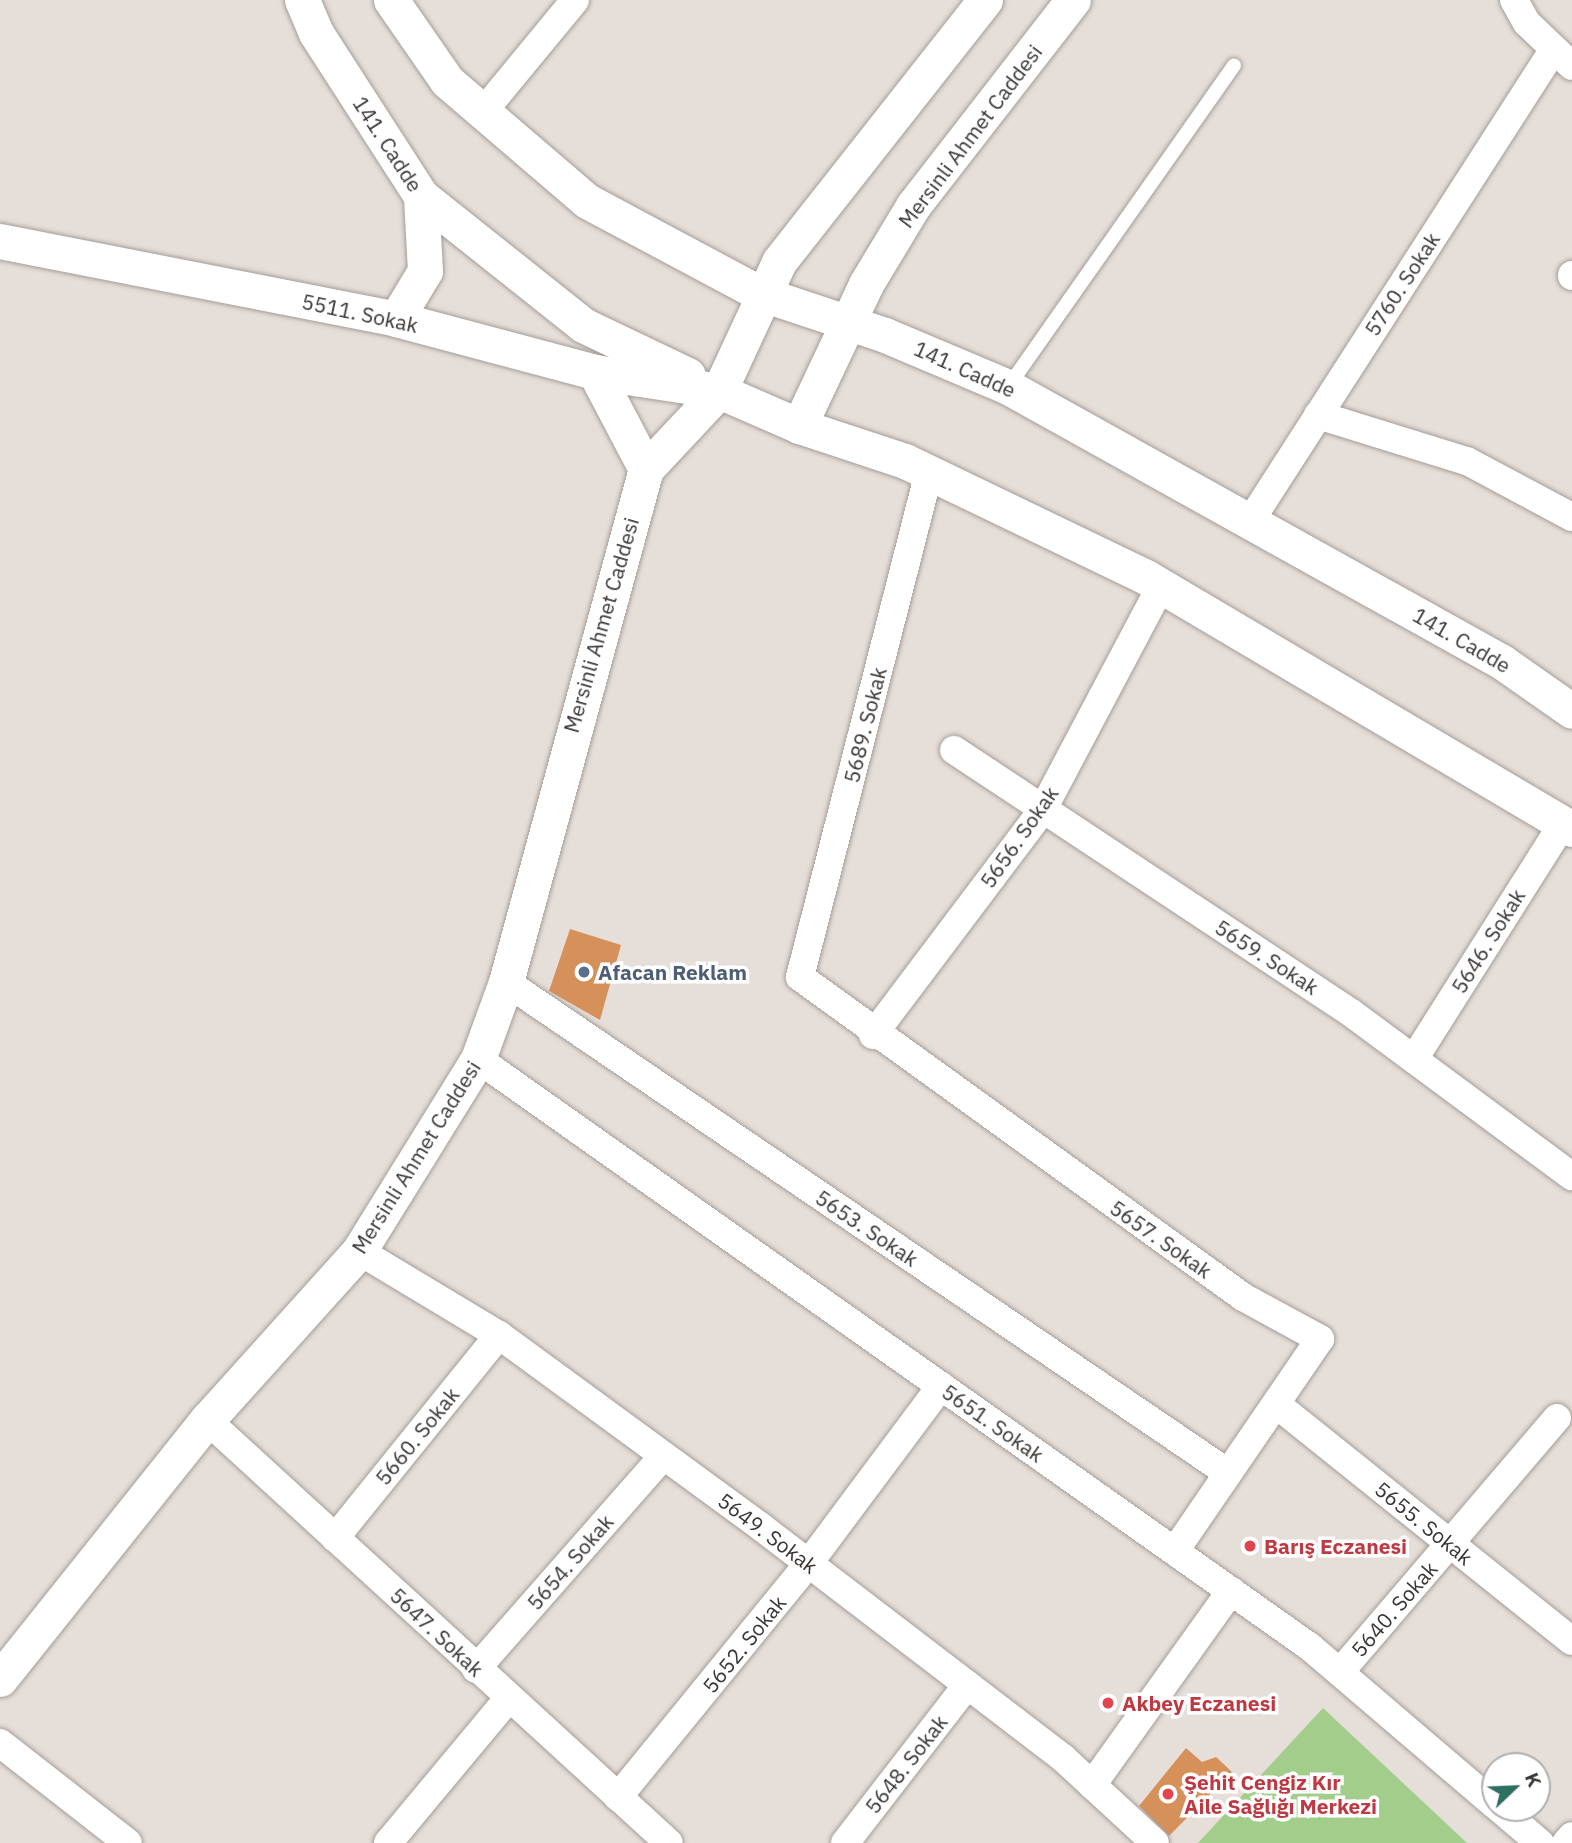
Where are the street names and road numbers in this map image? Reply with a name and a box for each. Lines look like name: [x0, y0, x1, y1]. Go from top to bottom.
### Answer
street label: Mersinli Ahmet Caddesi: [893, 39, 1047, 233]
street label: 141. Cadde: [348, 92, 428, 196]
street label: 5760. Sokak: [1359, 228, 1445, 340]
street label: 5511. Sokak: [300, 288, 420, 338]
street label: 141. Cadde: [910, 335, 1020, 403]
street label: Mersinli Ahmet Caddesi: [558, 514, 644, 736]
street label: 141. Cadde: [1409, 602, 1515, 678]
street label: 5689. Sokak: [838, 665, 892, 785]
street label: 5656. Sokak: [975, 781, 1063, 893]
street label: 5646. Sokak: [1446, 884, 1530, 998]
street label: 5659. Sokak: [1211, 914, 1323, 1000]
street label: Mersinli Ahmet Caddesi: [346, 1056, 486, 1258]
street label: 5653. Sokak: [811, 1184, 923, 1272]
street label: 5657. Sokak: [1105, 1195, 1217, 1283]
street label: 5651. Sokak: [937, 1379, 1049, 1467]
street label: 5660. Sokak: [370, 1382, 464, 1490]
street label: 5655. Sokak: [1370, 1476, 1478, 1570]
street label: 5649. Sokak: [713, 1487, 823, 1579]
street label: 5654. Sokak: [522, 1509, 618, 1615]
street label: 5640. Sokak: [1346, 1556, 1442, 1662]
street label: 5647. Sokak: [385, 1582, 489, 1682]
street label: 5652. Sokak: [697, 1590, 791, 1698]
street label: 5648. Sokak: [860, 1710, 952, 1818]

